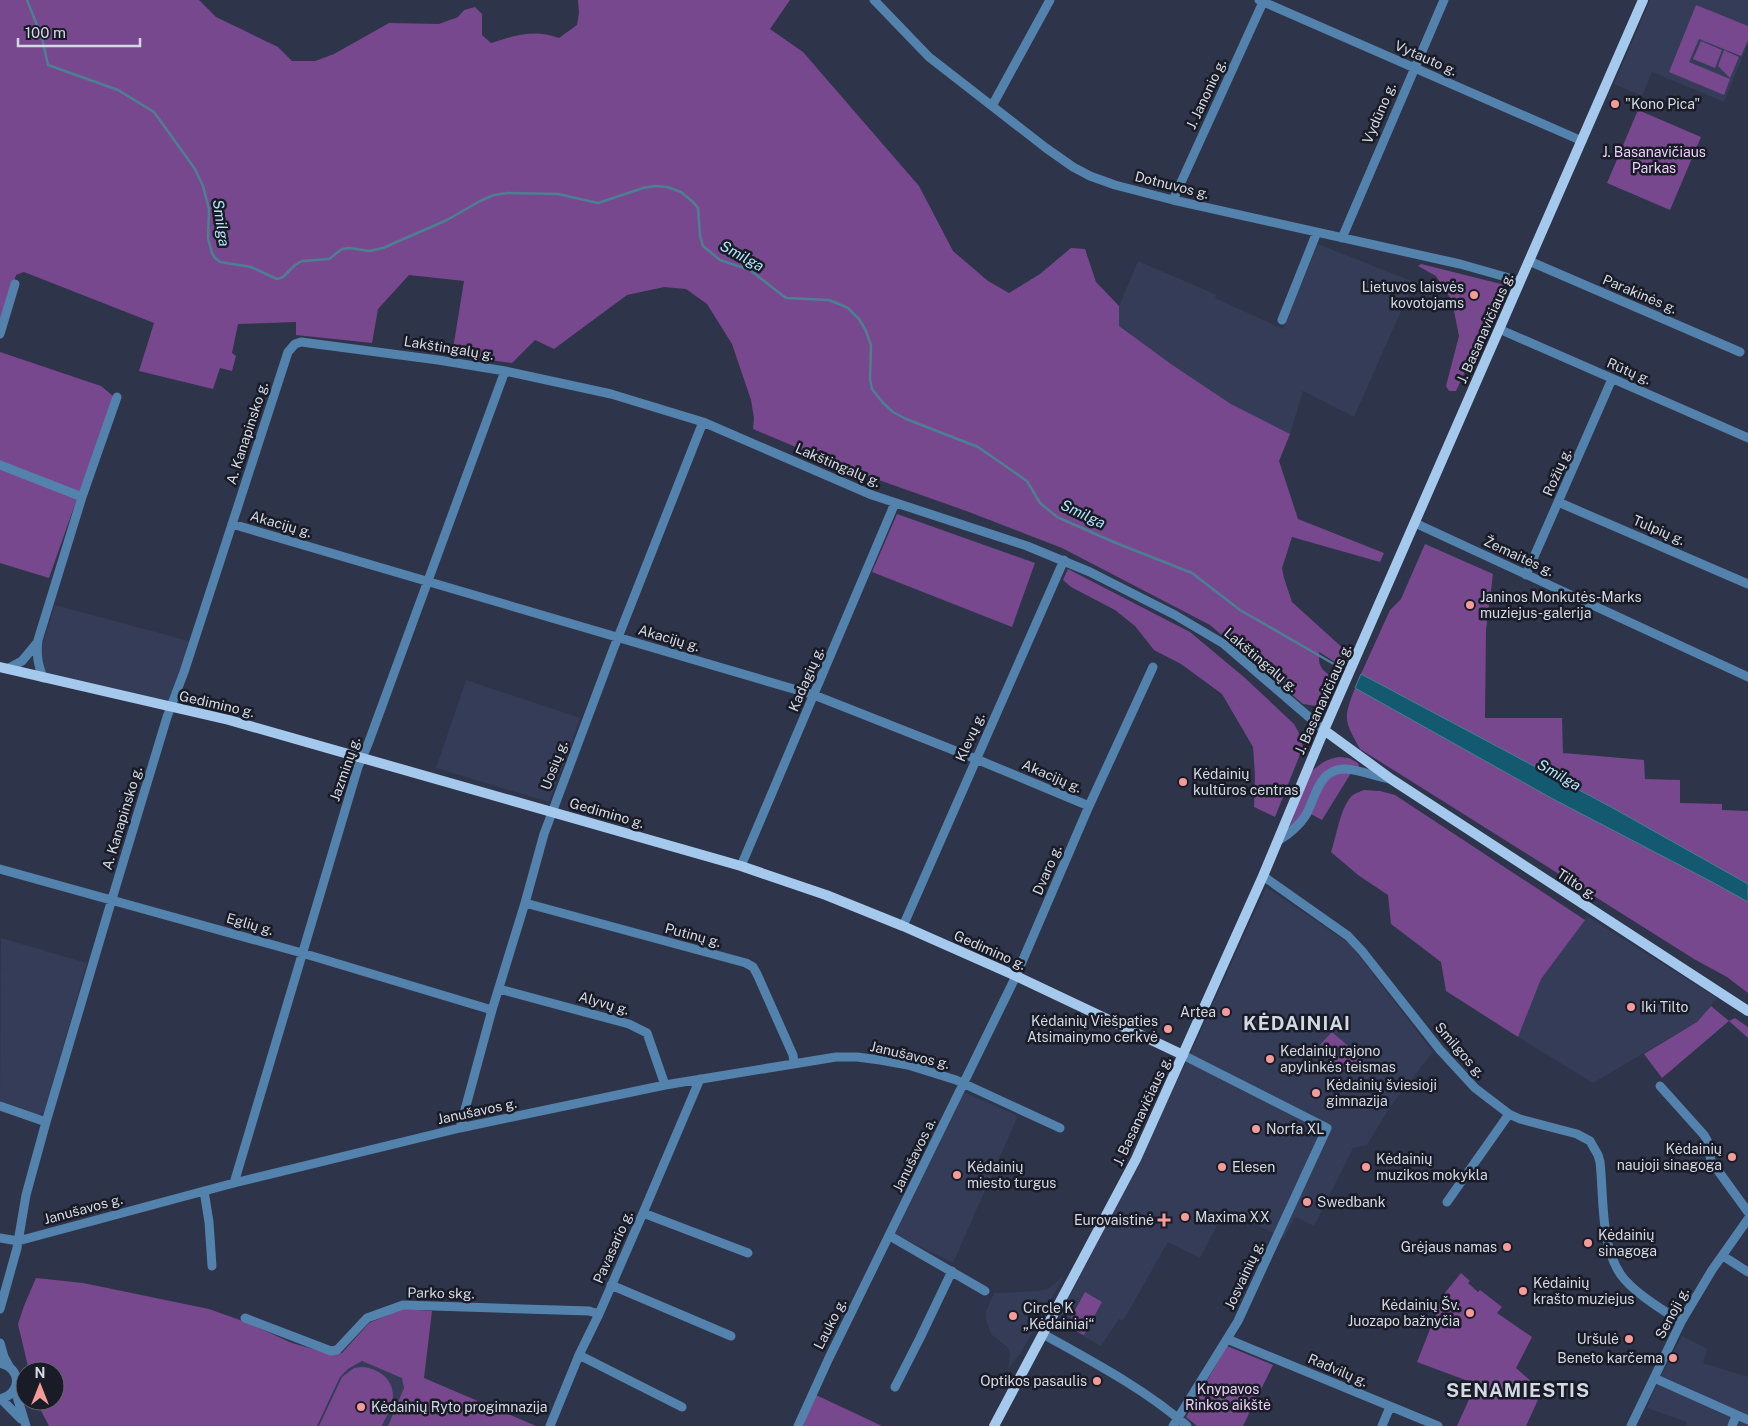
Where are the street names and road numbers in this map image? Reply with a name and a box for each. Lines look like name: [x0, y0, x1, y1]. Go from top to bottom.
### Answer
street label: Vytauto g.: [1392, 37, 1460, 79]
street label: J. Janonio g.: [1183, 56, 1229, 132]
street label: Vydūno g.: [1359, 80, 1399, 146]
street label: Dotnuvos g.: [1133, 168, 1211, 202]
street label: J. Basanavičiaus g.: [1453, 270, 1517, 386]
street label: Parakinės g.: [1600, 271, 1680, 317]
street label: Lakštingalų g.: [403, 333, 495, 363]
street label: Rūtų g.: [1605, 355, 1653, 387]
street label: A. Kanapinsko g.: [223, 380, 271, 486]
street label: Lakštingalų g.: [793, 440, 883, 490]
street label: Rožių g.: [1539, 446, 1575, 498]
street label: Akacijų g.: [248, 508, 314, 540]
street label: Tulpių g.: [1631, 512, 1687, 548]
street label: Žemaitės g.: [1481, 532, 1557, 579]
street label: Akacijų g.: [636, 622, 702, 654]
street label: Lakštingalų g.: [1221, 625, 1301, 695]
street label: J. Basanavičiaus g.: [1291, 641, 1355, 757]
street label: Kadagių g.: [785, 644, 827, 714]
street label: Gedimino g.: [178, 688, 256, 720]
street label: Klevų g.: [952, 710, 988, 764]
street label: Jazminų g.: [327, 735, 363, 803]
street label: Uosių g.: [537, 738, 571, 792]
street label: Akacijų g.: [1020, 756, 1084, 796]
street label: A. Kanapinsko g.: [99, 764, 145, 872]
street label: Gedimino g.: [568, 795, 646, 831]
street label: Dvaro g.: [1029, 843, 1065, 897]
street label: Tilto g.: [1554, 865, 1600, 903]
street label: Eglių g.: [225, 910, 275, 938]
street label: Putinų g.: [663, 920, 723, 950]
street label: Gedimino g.: [952, 927, 1028, 973]
street label: Alyvų g.: [577, 988, 631, 1018]
street label: Smilgos g.: [1432, 1019, 1488, 1081]
street label: Janušavos g.: [869, 1038, 951, 1072]
street label: J. Basanavičiaus g.: [1110, 1054, 1174, 1168]
street label: Janušavos g.: [436, 1095, 518, 1127]
street label: Janušavos a.: [889, 1115, 939, 1195]
street label: Janušavos g.: [42, 1191, 124, 1227]
street label: Pavasario g.: [590, 1208, 636, 1286]
street label: Josvainių g.: [1221, 1238, 1267, 1312]
street label: Parko skg.: [407, 1284, 475, 1302]
street label: Senoji g.: [1652, 1285, 1692, 1341]
street label: Lauko g.: [811, 1296, 849, 1352]
street label: Radvilų g.: [1306, 1350, 1370, 1390]

